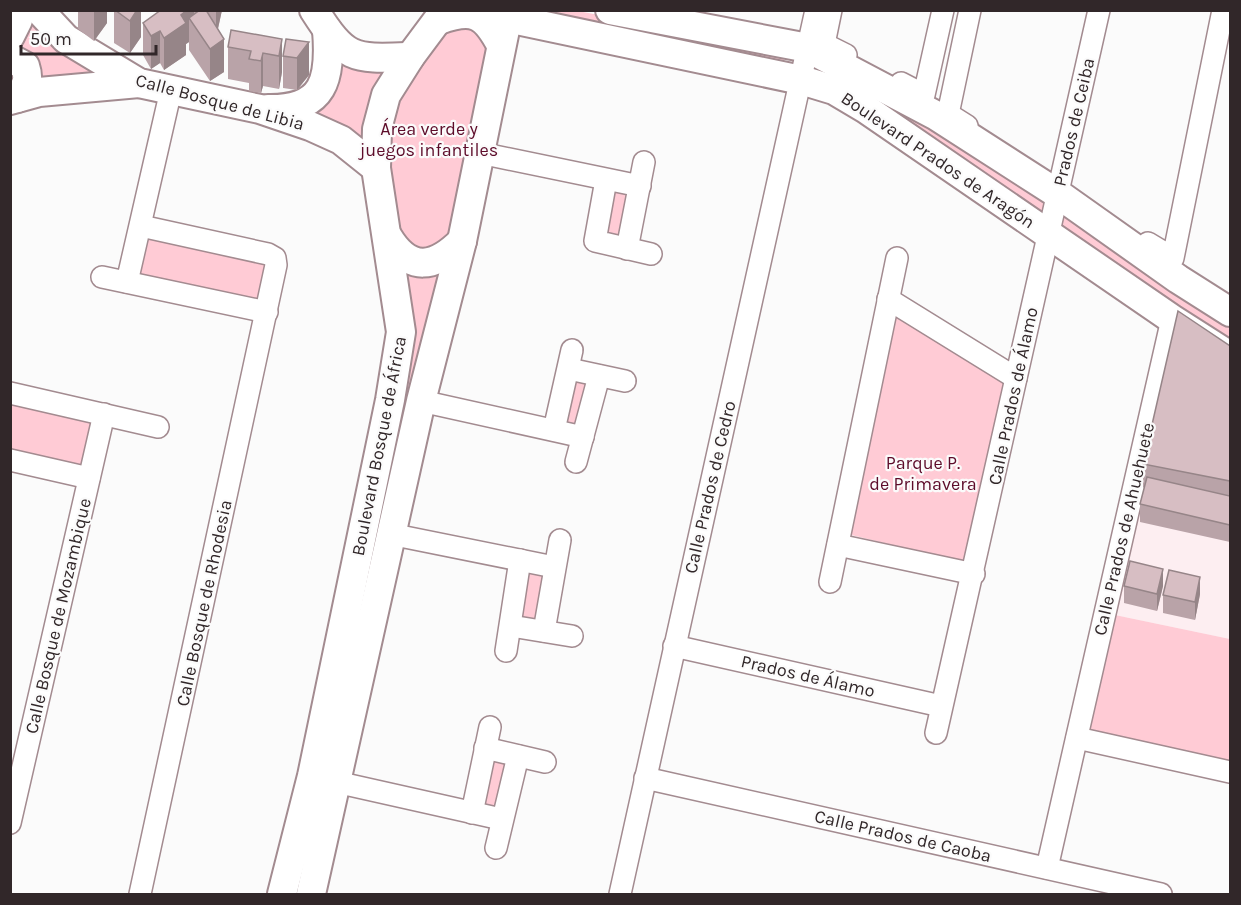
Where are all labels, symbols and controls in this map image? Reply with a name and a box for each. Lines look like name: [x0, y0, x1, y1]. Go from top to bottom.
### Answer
scale bar: [21, 18, 156, 56]
text: 50 m: [30, 28, 72, 50]
street label: Prados de Ceiba: [1049, 56, 1099, 188]
street label: Calle Bosque de Libia: [133, 69, 307, 135]
street label: Boulevard Prados de Aragón: [837, 87, 1039, 233]
park label: Área verde y juegos infantiles: [358, 117, 498, 161]
street label: Calle Prados de Álamo: [982, 305, 1043, 487]
street label: Boulevard Bosque de África: [346, 334, 411, 558]
street label: Calle Prados de Cedro: [679, 398, 741, 576]
street label: Calle Prados de Ahuehuete: [1089, 420, 1159, 638]
park label: Parque P. de Primavera: [869, 452, 977, 495]
street label: Calle Bosque de Mozambique: [20, 496, 96, 736]
street label: Calle Bosque de Rhodesia: [171, 498, 237, 708]
street label: Prados de Álamo: [739, 649, 877, 702]
street label: Calle Prados de Caoba: [812, 805, 994, 867]

